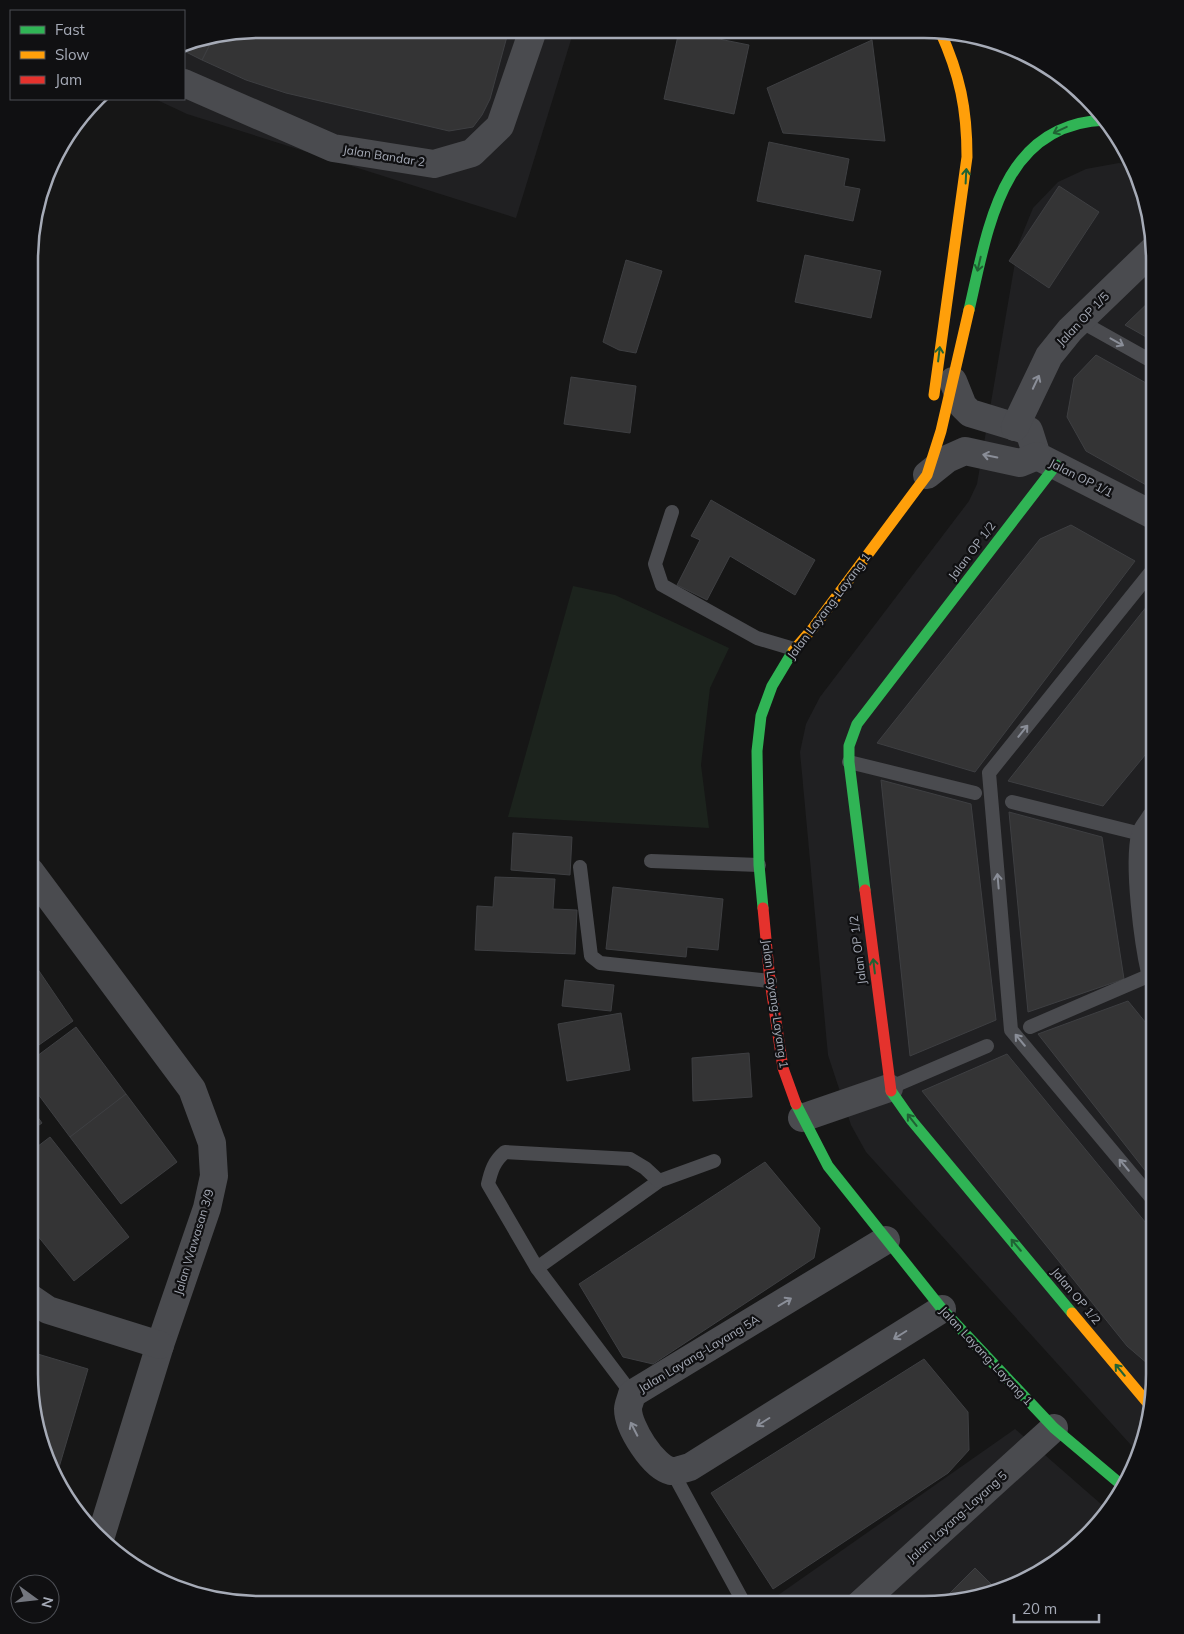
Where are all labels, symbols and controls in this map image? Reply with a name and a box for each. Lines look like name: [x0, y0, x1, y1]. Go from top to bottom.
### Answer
legend: [10, 10, 185, 100]
text: Fast: [55, 20, 85, 39]
text: Slow: [55, 45, 89, 64]
text: Jam: [55, 70, 82, 89]
one-way arrow: [1052, 125, 1067, 135]
street label: Jalan Bandar 2: [342, 142, 426, 169]
one-way arrow: [962, 168, 971, 184]
one-way arrow: [974, 255, 983, 271]
street label: Jalan OP 1/5: [1053, 288, 1112, 349]
one-way arrow: [1110, 337, 1124, 347]
one-way arrow: [934, 346, 944, 362]
one-way arrow: [1032, 375, 1041, 390]
one-way arrow: [982, 451, 998, 460]
street label: Jalan OP 1/1: [1047, 455, 1116, 500]
street label: Jalan OP 1/2: [945, 518, 998, 583]
street label: Jalan Layang-Layang 1: [784, 549, 874, 662]
one-way arrow: [1018, 725, 1029, 738]
one-way arrow: [993, 873, 1003, 889]
street label: Jalan OP 1/2: [846, 915, 869, 985]
street label: Jalan Layang-Layang 1: [759, 939, 792, 1069]
one-way arrow: [869, 958, 879, 974]
one-way arrow: [1014, 1033, 1025, 1046]
one-way arrow: [907, 1113, 917, 1127]
one-way arrow: [1118, 1158, 1129, 1171]
street label: Jalan Wawasan 3/9: [170, 1187, 217, 1297]
one-way arrow: [1011, 1239, 1022, 1252]
street label: Jalan OP 1/2: [1048, 1264, 1104, 1327]
one-way arrow: [777, 1296, 791, 1306]
street label: Jalan Layang-Layang 1: [937, 1303, 1036, 1408]
street label: Jalan Layang-Layang 5A: [636, 1311, 762, 1396]
one-way arrow: [894, 1331, 908, 1341]
one-way arrow: [1114, 1363, 1126, 1376]
one-way arrow: [756, 1417, 770, 1427]
one-way arrow: [629, 1421, 639, 1436]
street label: Jalan Layang-Layang 5: [903, 1468, 1010, 1566]
north arrow: [10, 1574, 60, 1624]
scale bar: [1014, 1592, 1099, 1624]
text: N: [37, 1595, 58, 1610]
text: 20 m: [1022, 1599, 1057, 1618]

